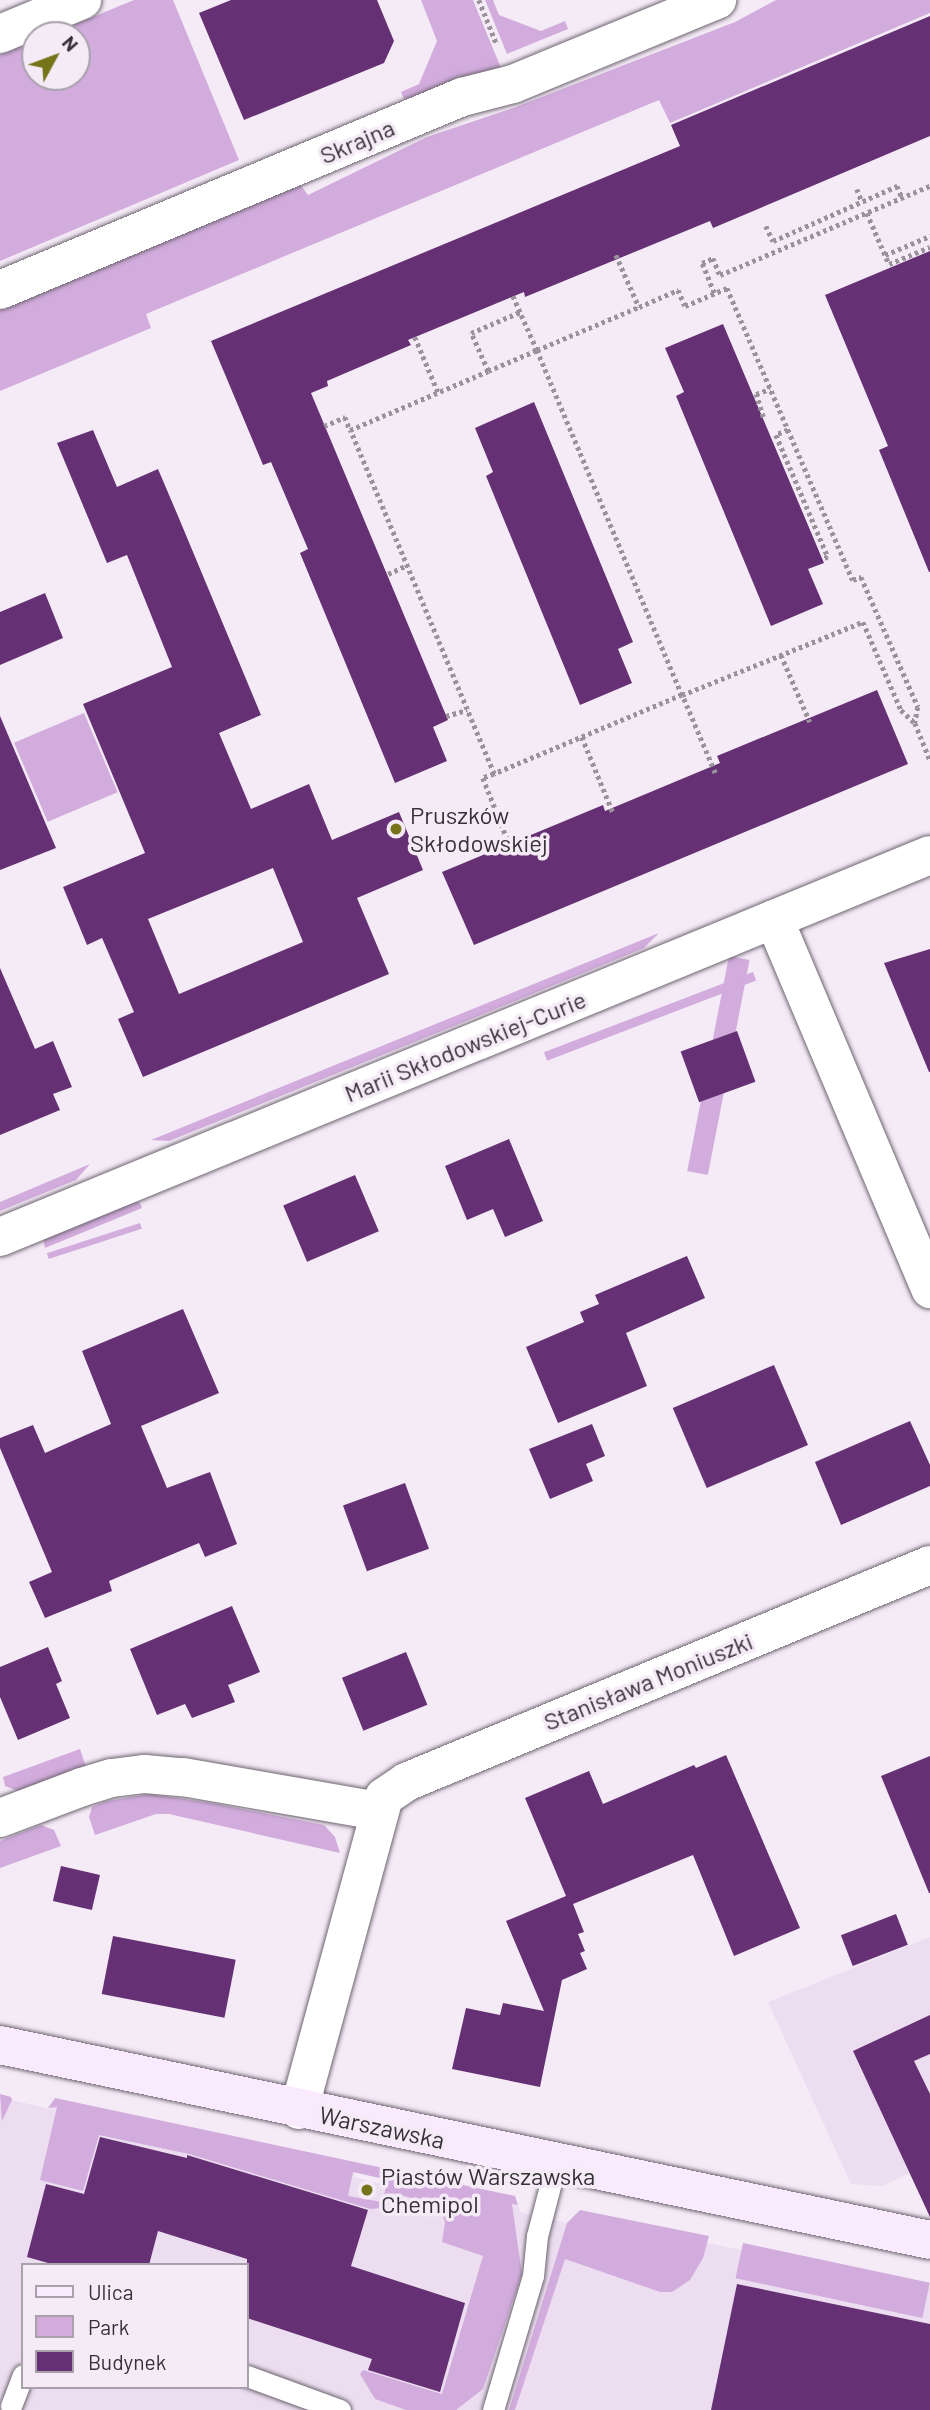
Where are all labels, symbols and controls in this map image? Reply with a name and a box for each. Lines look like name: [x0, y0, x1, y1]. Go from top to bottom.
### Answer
north arrow: [21, 21, 91, 91]
text: N: [58, 31, 84, 56]
street label: Skrajna: [315, 112, 399, 170]
place label: Pruszków Skłodowskiej: [410, 801, 548, 857]
marker: Pruszków Skłodowskiej: [388, 821, 404, 837]
street label: Marii Skłodowskiej-Curie: [340, 984, 590, 1108]
street label: Stanisława Moniuszki: [539, 1626, 757, 1736]
street label: Warszawska: [317, 2100, 447, 2154]
place label: Piastów Warszawska Chemipol: [381, 2162, 595, 2218]
marker: Piastów Warszawska Chemipol: [359, 2182, 375, 2198]
legend: [21, 2263, 248, 2389]
text: Ulica: [88, 2279, 133, 2304]
text: Park: [88, 2314, 129, 2339]
text: Budynek: [88, 2349, 166, 2374]

